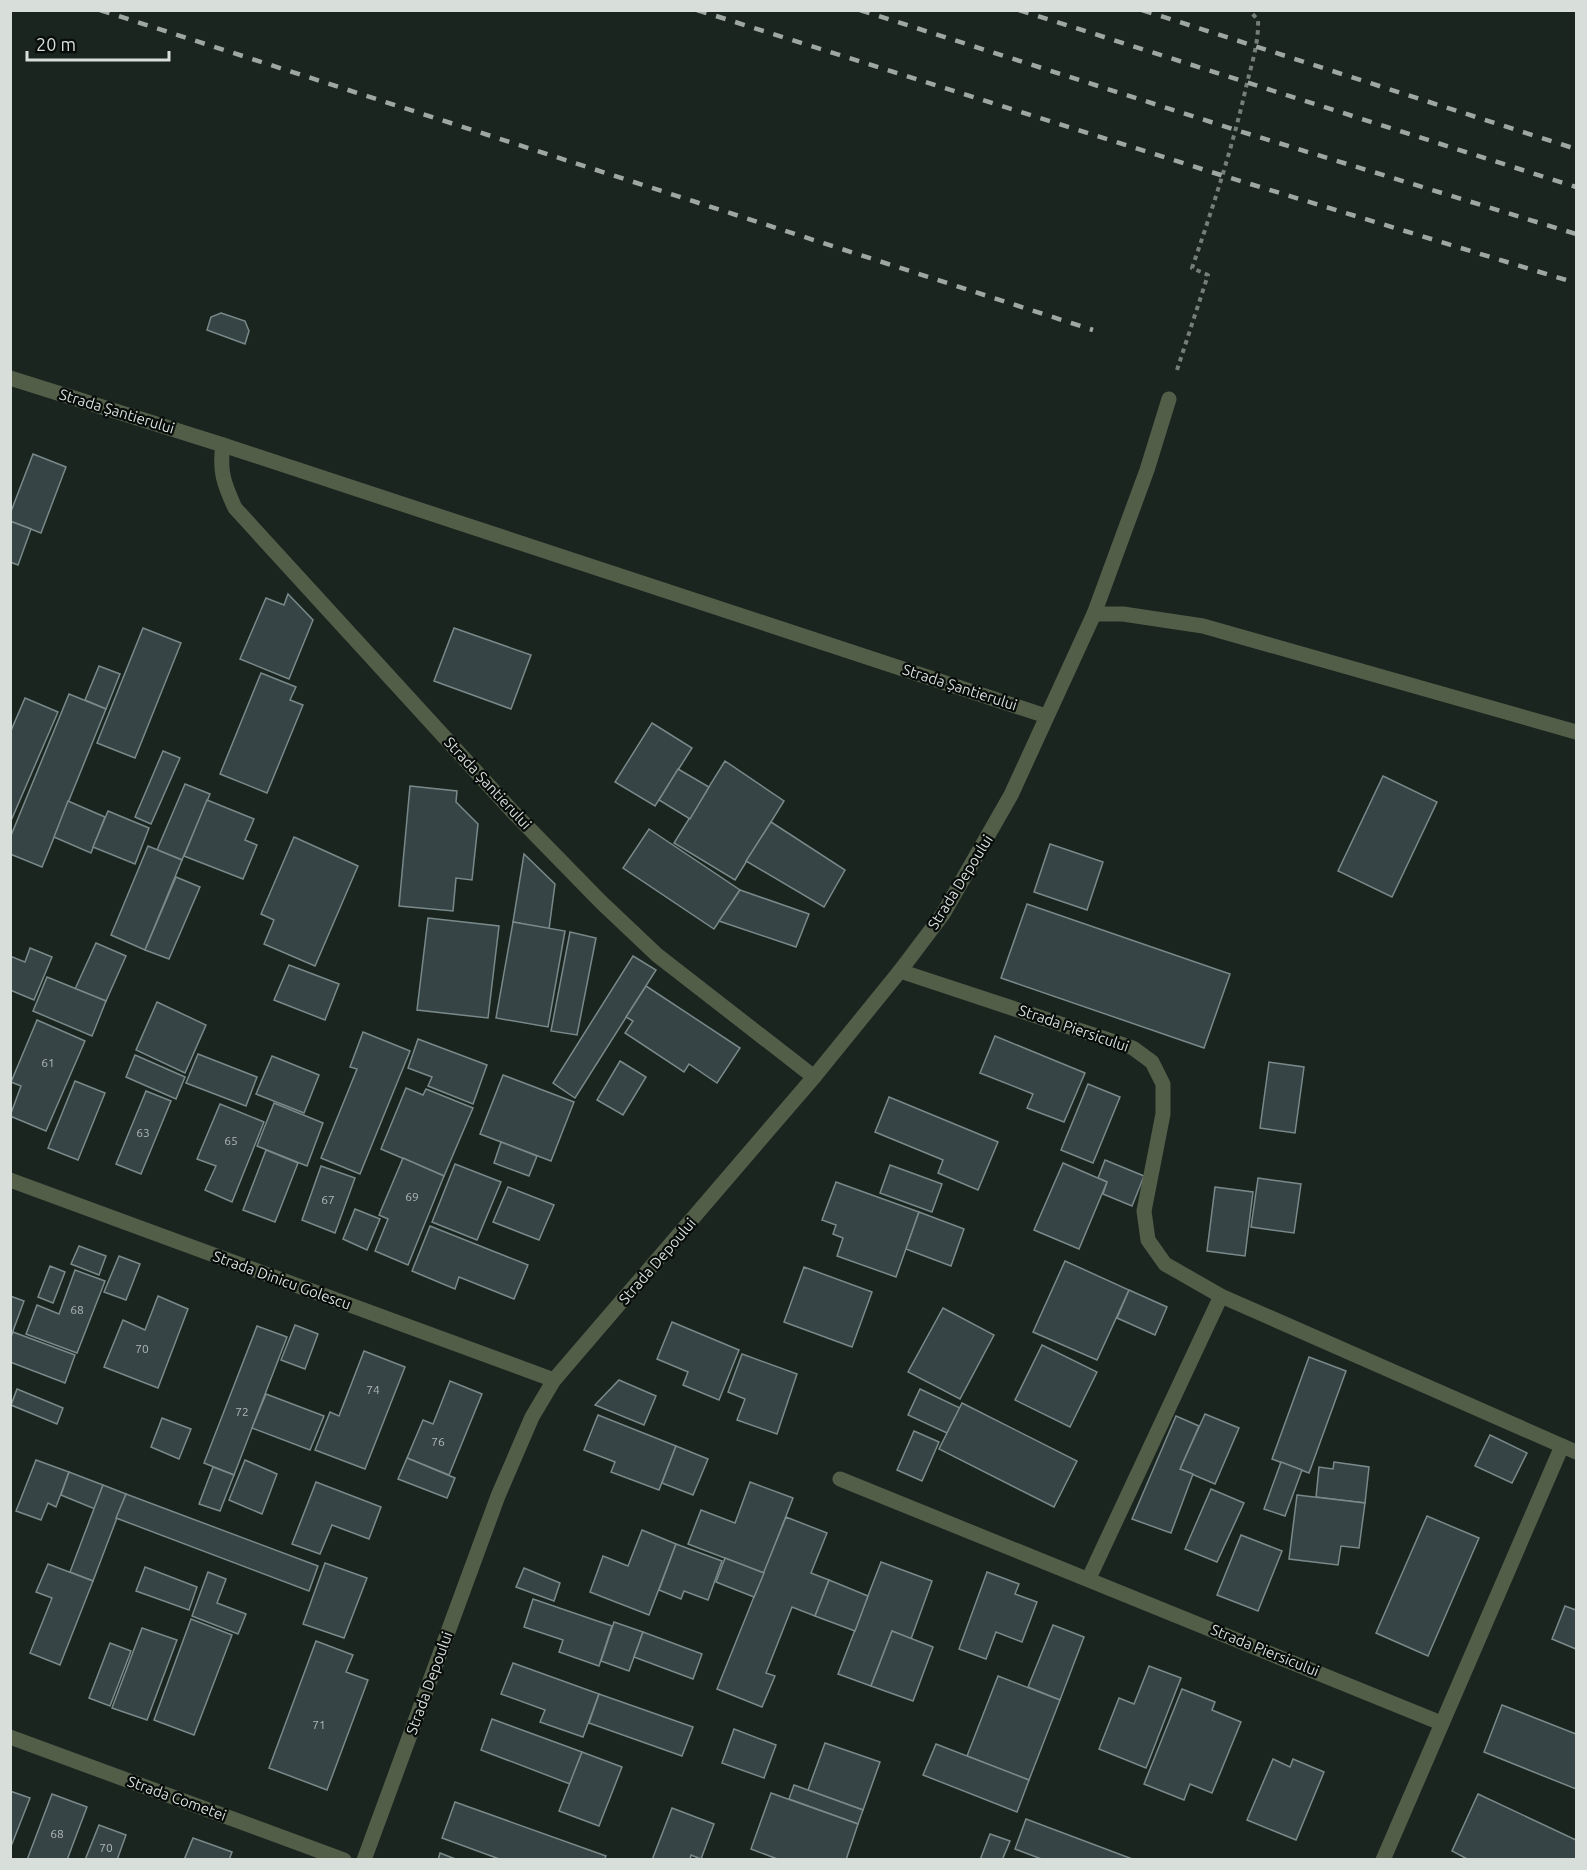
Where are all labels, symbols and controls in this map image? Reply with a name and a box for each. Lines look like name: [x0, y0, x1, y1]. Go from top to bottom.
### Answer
scale bar: [27, 24, 170, 62]
text: 20 m: [36, 34, 76, 54]
street label: Strada Șantierului: [57, 385, 177, 437]
street label: Strada Șantierului: [901, 660, 1019, 714]
street label: Strada Șantierului: [441, 734, 535, 832]
street label: Strada Depoului: [924, 832, 996, 932]
street label: Strada Piersicului: [1017, 1001, 1131, 1055]
house number: 61: [41, 1056, 55, 1069]
house number: 63: [136, 1126, 150, 1139]
house number: 65: [224, 1134, 238, 1147]
house number: 69: [405, 1190, 419, 1203]
house number: 67: [321, 1193, 335, 1206]
street label: Strada Depoului: [615, 1215, 699, 1307]
street label: Strada Dinicu Golescu: [211, 1247, 353, 1313]
house number: 68: [70, 1303, 84, 1316]
house number: 70: [135, 1342, 149, 1355]
house number: 74: [366, 1383, 380, 1396]
house number: 72: [235, 1405, 249, 1418]
house number: 76: [431, 1435, 445, 1448]
street label: Strada Piersicului: [1208, 1620, 1322, 1680]
street label: Strada Depoului: [403, 1629, 455, 1737]
house number: 71: [312, 1718, 326, 1731]
street label: Strada Cometei: [125, 1772, 229, 1824]
house number: 68: [50, 1827, 64, 1840]
house number: 70: [99, 1841, 113, 1854]

